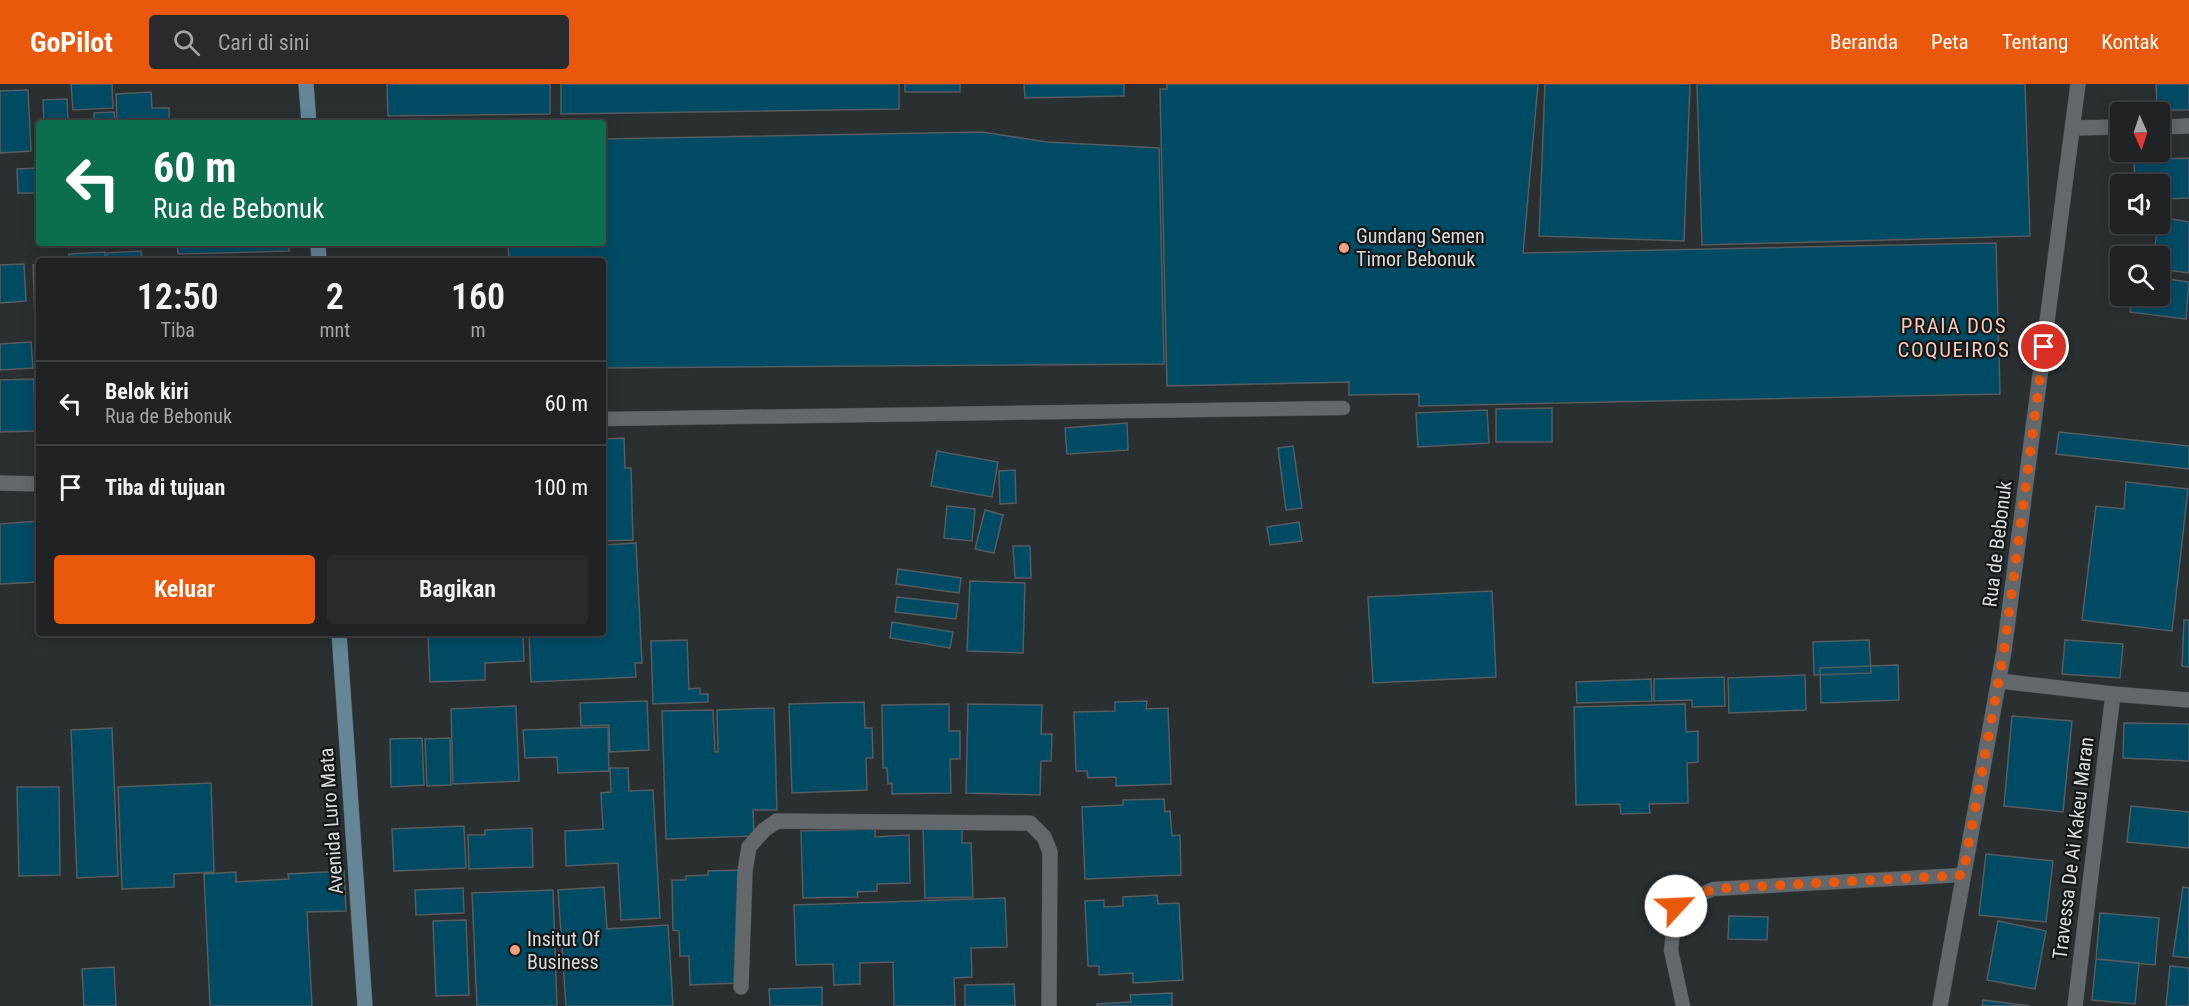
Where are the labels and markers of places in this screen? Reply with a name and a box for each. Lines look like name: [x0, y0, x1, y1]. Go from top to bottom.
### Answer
place label: Gundang Semen Timor Bebonuk: [1356, 224, 1485, 271]
marker: Gundang Semen Timor Bebonuk: [1337, 241, 1351, 255]
pin: [2018, 321, 2069, 372]
place label: Insitut Of Business: [527, 927, 601, 974]
marker: Insitut Of Business: [508, 943, 522, 957]

